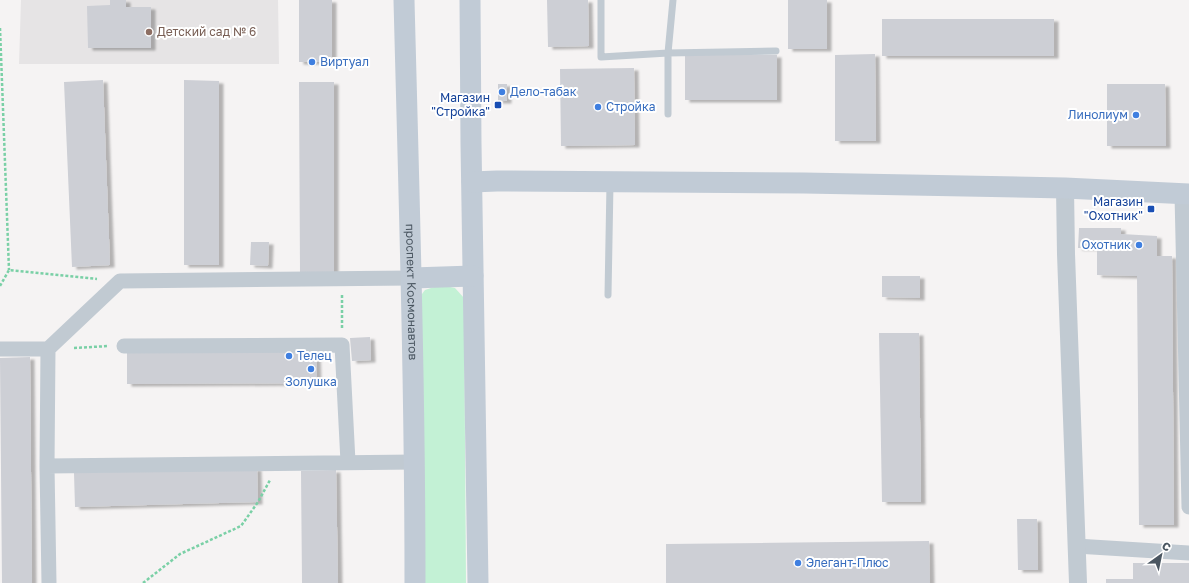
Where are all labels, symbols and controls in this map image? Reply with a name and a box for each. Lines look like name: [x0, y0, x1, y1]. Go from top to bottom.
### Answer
place label: Детский сад № 6: [157, 24, 256, 39]
marker: Детский сад № 6: [144, 27, 154, 37]
place label: Виртуал: [320, 54, 369, 69]
marker: Виртуал: [307, 57, 317, 67]
place label: Дело-табак: [510, 84, 577, 99]
marker: Дело-табак: [497, 87, 507, 97]
place label: Магазин "Стройка": [431, 90, 490, 119]
place label: Стройка: [606, 99, 656, 114]
marker: Магазин "Стройка": [493, 100, 503, 110]
marker: Стройка: [593, 102, 603, 112]
place label: Линолиум: [1068, 107, 1128, 122]
marker: Линолиум: [1131, 110, 1141, 120]
place label: Магазин "Охотник": [1084, 194, 1143, 223]
marker: Магазин "Охотник": [1146, 204, 1156, 214]
street label: проспект Космонавтов: [403, 223, 421, 361]
place label: Охотник: [1081, 237, 1131, 252]
marker: Охотник: [1134, 240, 1144, 250]
place label: Телец: [297, 348, 332, 363]
marker: Телец: [284, 351, 294, 361]
marker: Золушка: [306, 364, 316, 374]
place label: Золушка: [285, 374, 337, 389]
north arrow: [1141, 535, 1181, 575]
text: С: [1160, 539, 1174, 554]
place label: Элегант-Плюс: [806, 555, 889, 570]
marker: Элегант-Плюс: [793, 558, 803, 568]

